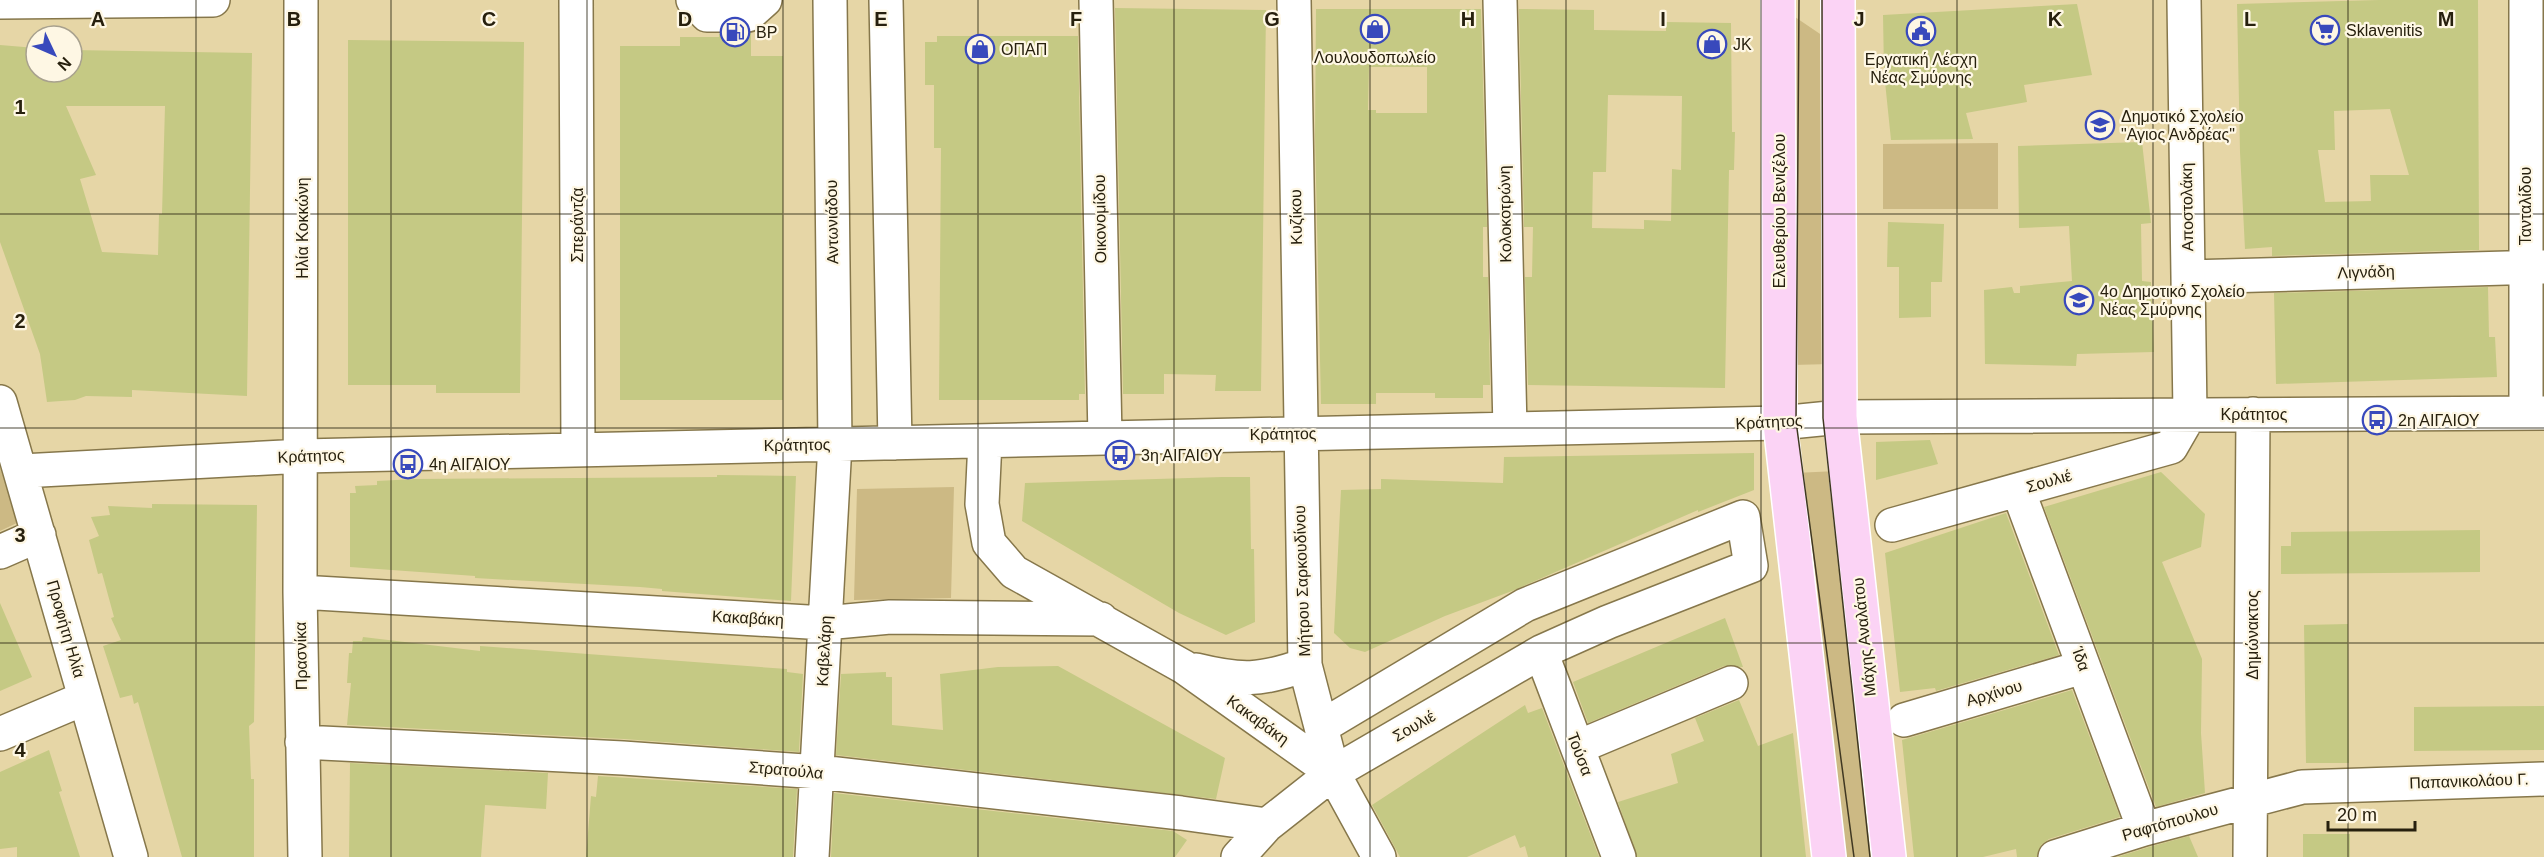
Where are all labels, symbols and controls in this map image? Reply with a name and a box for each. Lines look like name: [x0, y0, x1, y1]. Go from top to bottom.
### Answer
text: A: [91, 8, 105, 30]
text: B: [287, 8, 301, 30]
text: C: [482, 8, 496, 30]
text: D: [678, 8, 692, 30]
text: E: [874, 8, 888, 30]
text: F: [1070, 8, 1082, 30]
text: G: [1264, 8, 1280, 30]
text: H: [1461, 8, 1475, 30]
text: I: [1660, 8, 1666, 30]
text: J: [1853, 8, 1865, 30]
text: K: [2048, 8, 2063, 30]
text: L: [2244, 8, 2256, 30]
text: M: [2438, 8, 2454, 30]
shop icon: Λουλουδοπωλείο: [1359, 13, 1391, 45]
supermarket icon: Sklavenitis: [2309, 14, 2341, 46]
public building icon: Εργατική Λέσχη Νέας Σμύρνης: [1905, 15, 1937, 47]
fuel station icon: BP: [719, 16, 751, 48]
place label: Sklavenitis: [2346, 22, 2422, 39]
north arrow: [24, 24, 84, 84]
place label: BP: [756, 24, 777, 41]
shop icon: JK: [1696, 28, 1728, 60]
shop icon: ΟΠΑΠ: [964, 33, 996, 65]
place label: JK: [1733, 36, 1752, 53]
place label: ΟΠΑΠ: [1001, 41, 1047, 58]
place label: Λουλουδοπωλείο: [1314, 49, 1436, 66]
place label: Εργατική Λέσχη Νέας Σμύρνης: [1865, 51, 1977, 86]
text: N: [54, 54, 75, 74]
text: 1: [14, 96, 26, 118]
place label: Δημοτικό Σχολείο "Αγιος Ανδρέας": [2121, 108, 2244, 143]
school or university icon: Δημοτικό Σχολείο "Αγιος Ανδρέας": [2084, 109, 2116, 141]
street label: Ελευθερίου Βενιζέλου: [1771, 134, 1789, 288]
street label: Αποστολάκη: [2178, 162, 2196, 252]
street label: Κολοκοτρώνη: [1496, 165, 1514, 263]
street label: Τανταλίδου: [2517, 167, 2534, 245]
street label: Οικονομίδου: [1091, 174, 1109, 264]
street label: Ηλία Κοκκώνη: [294, 177, 311, 279]
street label: Αντωνιάδου: [823, 180, 841, 264]
street label: Σπεράντζα: [569, 188, 587, 262]
street label: Κυζίκου: [1287, 189, 1306, 245]
street label: Λιγνάδη: [2337, 263, 2395, 281]
place label: 4o Δημοτικό Σχολείο Νέας Σμύρνης: [2100, 283, 2245, 318]
school or university icon: 4o Δημοτικό Σχολείο Νέας Σμύρνης: [2063, 284, 2095, 316]
text: 2: [14, 310, 26, 332]
bus stop icon: 2η ΑΙΓΑΙΟΥ: [2361, 404, 2393, 436]
street label: Κράτητος: [2221, 406, 2288, 423]
street label: Κράτητος: [1735, 412, 1803, 432]
place label: 2η ΑΙΓΑΙΟΥ: [2398, 412, 2480, 429]
street label: Κράτητος: [1249, 425, 1317, 443]
street label: Κράτητος: [763, 436, 831, 454]
bus stop icon: 3η ΑΙΓΑΙΟΥ: [1104, 439, 1136, 471]
street label: Κράτητος: [277, 446, 345, 466]
place label: 3η ΑΙΓΑΙΟΥ: [1141, 447, 1223, 464]
bus stop icon: 4η ΑΙΓΑΙΟΥ: [392, 448, 424, 480]
place label: 4η ΑΙΓΑΙΟΥ: [429, 456, 511, 473]
street label: Σουλιέ: [2024, 466, 2074, 496]
street label: Μήτρου Σαρκουδίνου: [1291, 505, 1313, 657]
text: 3: [14, 524, 26, 546]
street label: Μάχης Αναλάτου: [1849, 577, 1879, 697]
street label: Προφήτη Ηλία: [44, 578, 88, 680]
street label: Δημώνακτος: [2244, 590, 2261, 680]
street label: Κακαβάκη: [712, 608, 784, 628]
street label: Καβελάρη: [814, 615, 834, 687]
street label: Πρασνίκα: [292, 622, 310, 690]
street label: Ίδα: [2069, 644, 2093, 673]
street label: Αρχίνου: [1964, 677, 2024, 709]
street label: Κακαβάκη: [1224, 692, 1292, 748]
street label: Σουλιέ: [1390, 707, 1438, 745]
street label: Τούσα: [1564, 730, 1596, 778]
text: 4: [14, 739, 26, 761]
street label: Στρατούλα: [748, 758, 824, 782]
street label: Παπανικολάου Γ.: [2409, 770, 2529, 792]
scale bar: [2328, 794, 2415, 832]
street label: Ραφτόπουλου: [2120, 800, 2220, 844]
text: 20 m: [2337, 805, 2377, 825]

